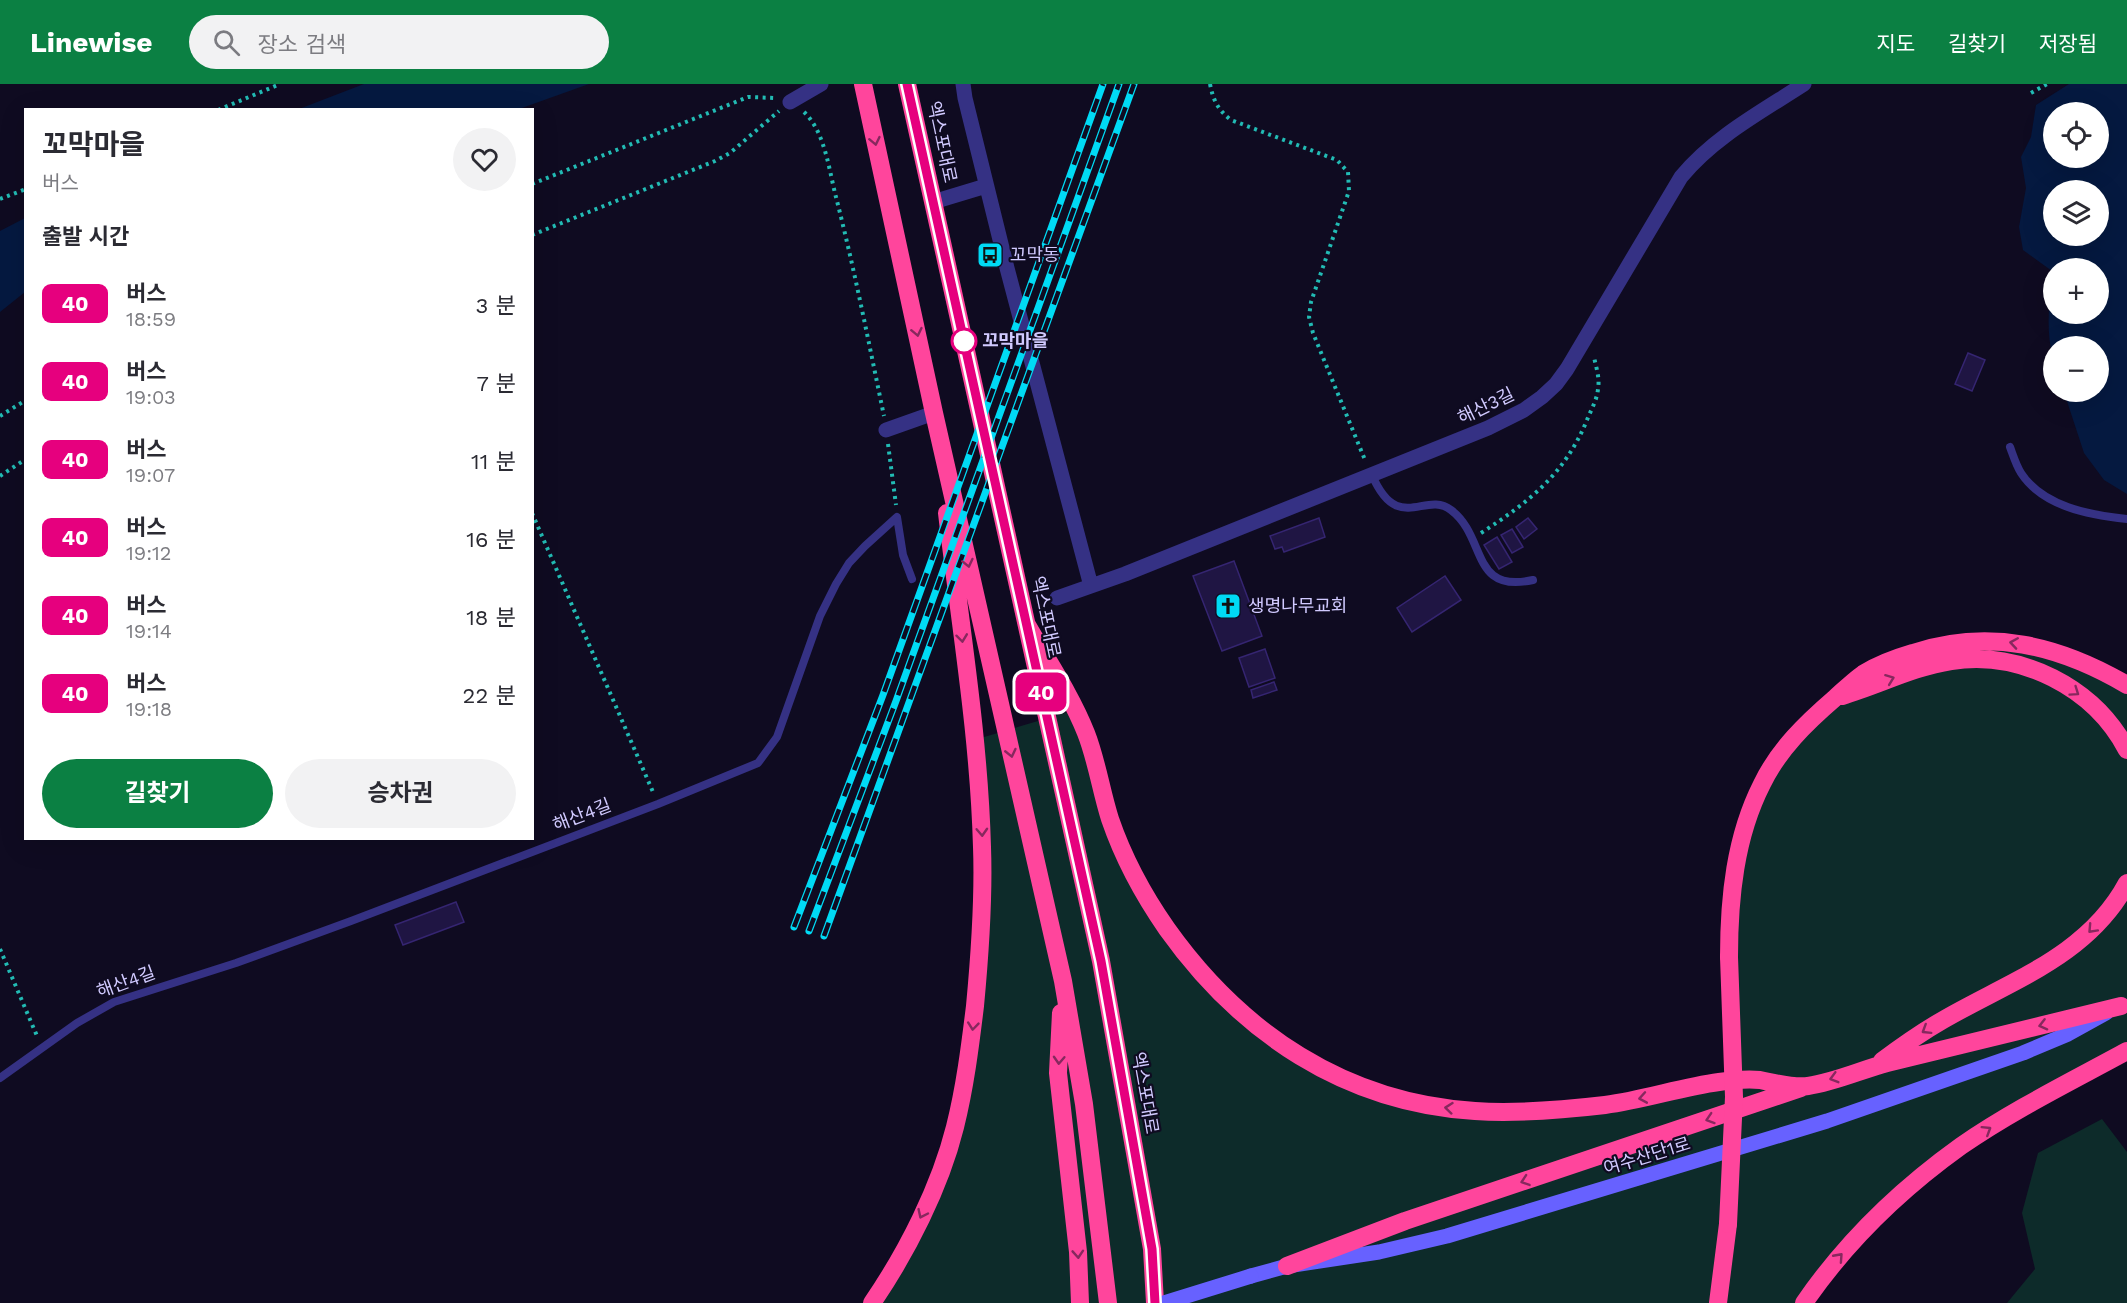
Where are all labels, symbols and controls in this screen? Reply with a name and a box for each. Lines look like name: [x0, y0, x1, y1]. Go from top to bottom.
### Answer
search box: [189, 15, 609, 69]
text: Linewise: [30, 26, 153, 59]
icon: search: [210, 26, 243, 59]
text: 지도: [1876, 31, 1915, 56]
text: 길찾기: [1948, 31, 2006, 56]
text: 저장됨: [2039, 31, 2097, 56]
text: 장소 검색: [258, 32, 346, 57]
street label: 엑스포대로: [924, 99, 961, 185]
map controls: [2043, 102, 2109, 402]
button: locate: [2043, 102, 2109, 168]
text: 꼬막마을: [42, 128, 145, 161]
button: heart: [453, 128, 516, 191]
one-way arrow: [868, 136, 881, 146]
text: 버스: [42, 171, 79, 195]
button: layers: [2043, 180, 2109, 246]
text: 출발 시간: [42, 224, 129, 249]
bus stop icon: 꼬막동: [975, 240, 1005, 270]
place label: 꼬막동: [1010, 244, 1060, 265]
button: +: [2043, 258, 2109, 324]
text: 버스: [126, 281, 166, 306]
text: 40: [61, 291, 89, 316]
text: 3 분: [475, 293, 516, 318]
text: 18:59: [126, 307, 176, 331]
one-way arrow: [909, 326, 922, 336]
marker: 꼬막마을: [951, 328, 977, 354]
place label: 꼬막마을: [982, 330, 1048, 351]
button: −: [2043, 336, 2109, 402]
text: 버스: [126, 359, 166, 384]
text: 40: [61, 369, 89, 394]
text: 7 분: [477, 371, 516, 396]
street label: 해산3길: [1454, 383, 1517, 428]
text: 19:03: [126, 385, 176, 409]
text: 버스: [126, 437, 166, 462]
text: 40: [61, 447, 89, 472]
text: 11 분: [471, 449, 516, 474]
text: 19:07: [126, 463, 175, 487]
text: 버스: [126, 515, 166, 540]
text: 40: [61, 525, 89, 550]
text: 16 분: [466, 527, 516, 552]
text: 19:12: [126, 541, 172, 565]
one-way arrow: [961, 558, 974, 568]
street label: 엑스포대로: [1028, 574, 1065, 660]
church icon: 생명나무교회: [1213, 591, 1243, 621]
text: 버스: [126, 593, 166, 618]
place label: 생명나무교회: [1248, 595, 1347, 616]
text: 40: [61, 603, 89, 628]
text: 18 분: [466, 605, 516, 630]
text: 19:14: [126, 619, 172, 643]
one-way arrow: [955, 633, 968, 643]
one-way arrow: [2009, 637, 2019, 650]
text: 버스: [126, 671, 166, 696]
line badge: 40: [1014, 672, 1068, 712]
one-way arrow: [1884, 674, 1895, 686]
text: 40: [1027, 680, 1055, 705]
text: 40: [61, 681, 89, 706]
text: 22 분: [463, 683, 516, 708]
one-way arrow: [2069, 685, 2080, 696]
text: 19:18: [126, 697, 172, 721]
one-way arrow: [1004, 748, 1017, 758]
button: 길찾기: [42, 759, 273, 828]
button: 승차권: [285, 759, 516, 828]
street label: 해산4길: [550, 794, 614, 835]
one-way arrow: [975, 827, 988, 836]
one-way arrow: [2088, 923, 2099, 933]
street label: 해산4길: [94, 961, 158, 1002]
one-way arrow: [2039, 1017, 2049, 1030]
one-way arrow: [967, 1022, 979, 1031]
one-way arrow: [1922, 1023, 1932, 1035]
street label: 엑스포대로: [1128, 1050, 1163, 1136]
one-way arrow: [1052, 1056, 1065, 1065]
one-way arrow: [1829, 1071, 1840, 1083]
one-way arrow: [1638, 1091, 1648, 1104]
one-way arrow: [1444, 1102, 1453, 1115]
one-way arrow: [1705, 1111, 1716, 1124]
one-way arrow: [1981, 1126, 1991, 1138]
street label: 여수산단1로: [1601, 1132, 1693, 1179]
one-way arrow: [1520, 1173, 1531, 1186]
one-way arrow: [917, 1207, 929, 1218]
one-way arrow: [1071, 1250, 1084, 1259]
one-way arrow: [1832, 1253, 1843, 1264]

